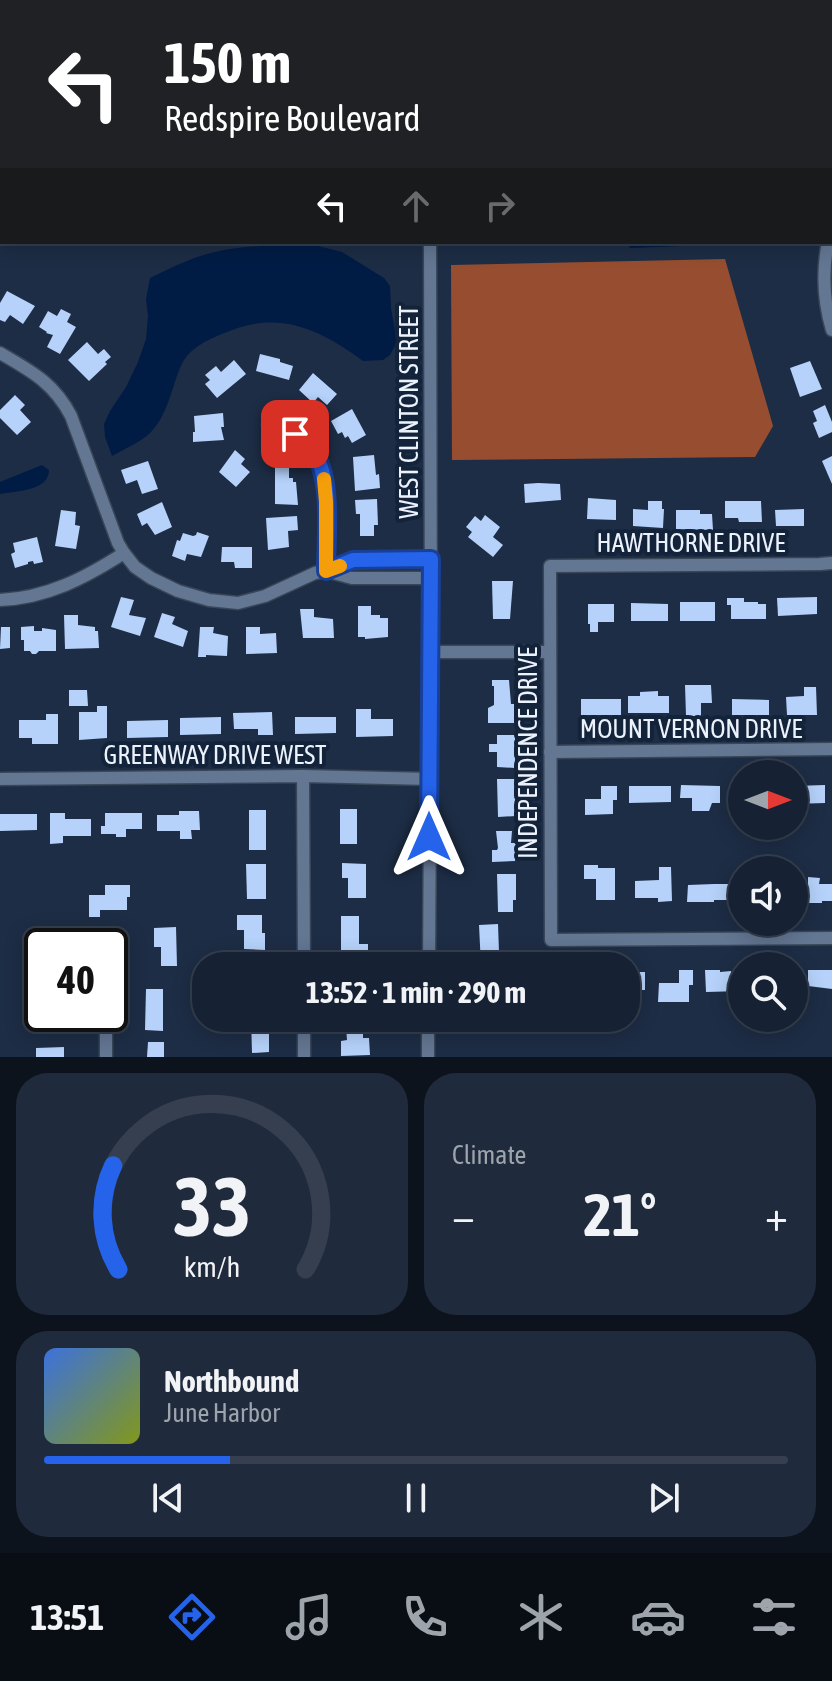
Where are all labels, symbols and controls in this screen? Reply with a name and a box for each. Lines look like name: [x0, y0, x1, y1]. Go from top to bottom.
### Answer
text: 150 m: [164, 31, 291, 95]
icon: left: [32, 32, 136, 136]
text: Redspire Boulevard: [164, 97, 421, 139]
icon: left: [310, 184, 354, 228]
icon: ahead: [394, 184, 438, 228]
icon: right: [478, 184, 522, 228]
street label: WEST CLINTON STREET: [394, 305, 424, 519]
pin: [261, 400, 329, 468]
icon: arrive: [273, 412, 317, 456]
street label: HAWTHORNE DRIVE: [597, 528, 785, 558]
street label: INDEPENDENCE DRIVE: [513, 647, 543, 859]
street label: MOUNT VERNON DRIVE: [580, 714, 802, 744]
street label: GREENWAY DRIVE WEST: [103, 740, 327, 770]
north arrow: [728, 760, 808, 840]
map controls: [728, 760, 808, 1032]
position arrow: [387, 795, 471, 879]
button: sound: [728, 856, 808, 936]
speed limit sign: 40: [24, 928, 128, 1032]
button: search: [728, 952, 808, 1032]
text: 13:52 · 1 min · 290 m: [306, 975, 526, 1009]
text: Climate: [452, 1140, 526, 1170]
text: 33: [173, 1158, 251, 1254]
text: 21°: [584, 1180, 656, 1249]
text: −: [452, 1190, 475, 1240]
text: +: [765, 1190, 788, 1240]
text: km/h: [184, 1250, 240, 1283]
text: Northbound: [164, 1364, 299, 1398]
text: June Harbor: [164, 1398, 280, 1428]
icon: previous: [146, 1476, 190, 1520]
icon: pause: [394, 1476, 438, 1520]
icon: next: [642, 1476, 686, 1520]
icon: directions: [164, 1589, 220, 1645]
icon: music: [281, 1589, 337, 1645]
icon: phone: [397, 1589, 453, 1645]
icon: climate: [513, 1589, 569, 1645]
icon: car: [630, 1589, 686, 1645]
icon: filters: [746, 1589, 802, 1645]
text: 13:51: [30, 1596, 104, 1638]

